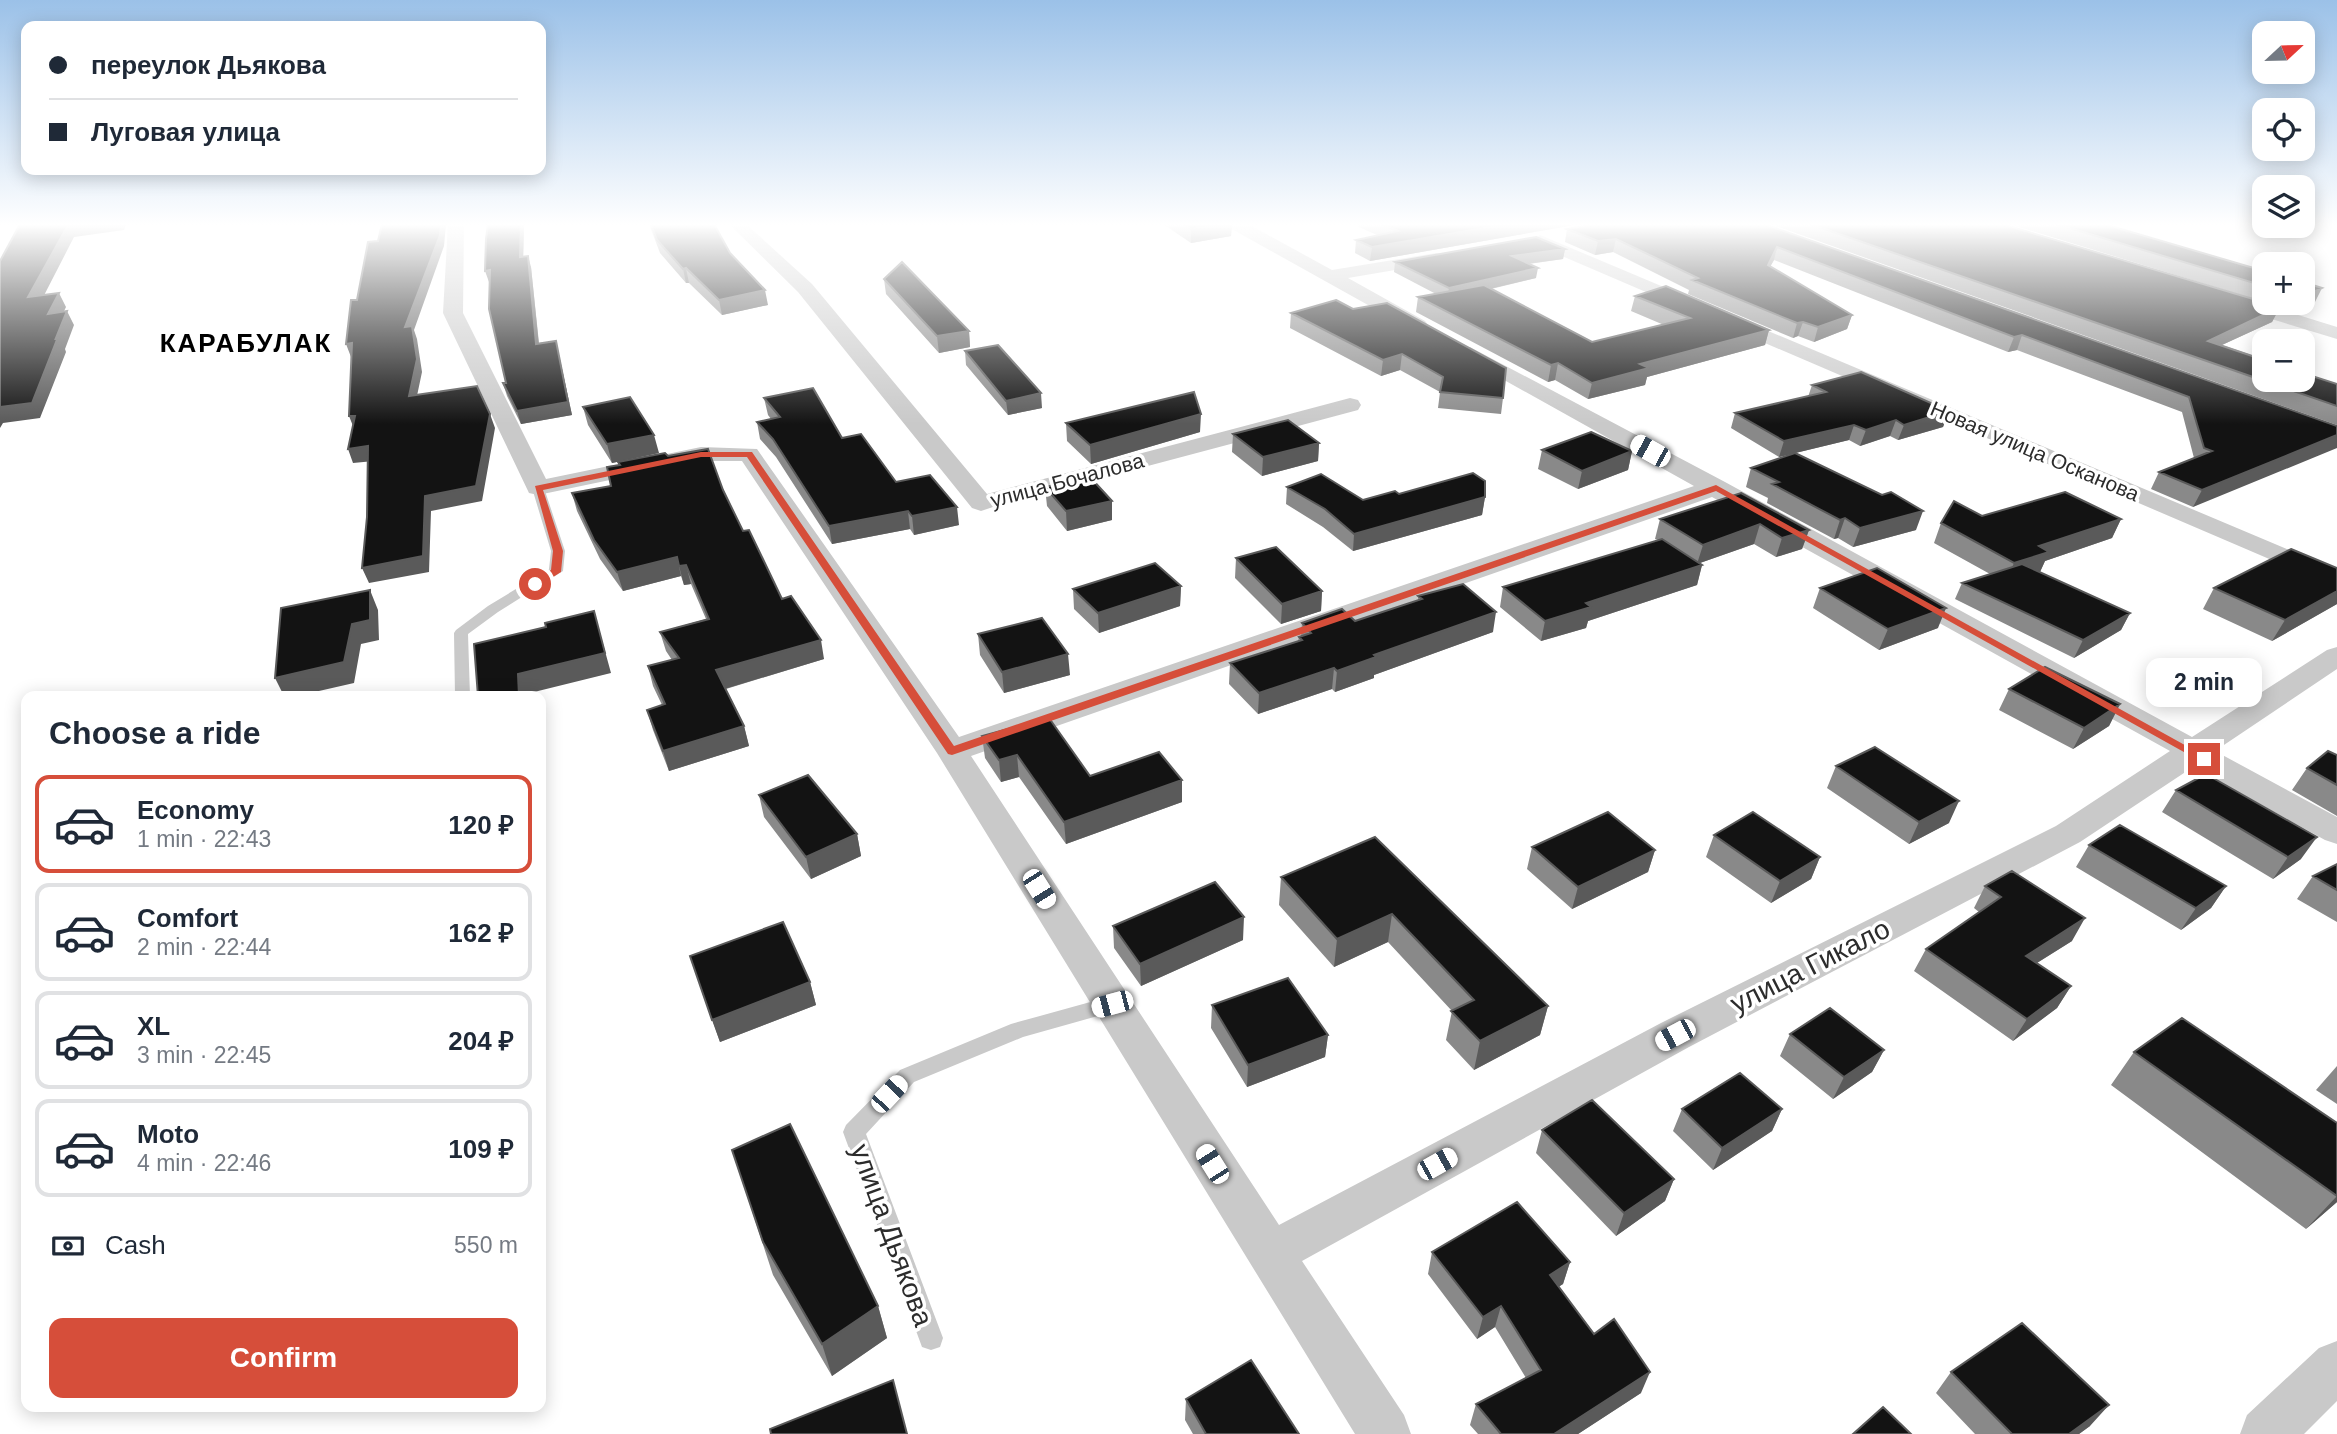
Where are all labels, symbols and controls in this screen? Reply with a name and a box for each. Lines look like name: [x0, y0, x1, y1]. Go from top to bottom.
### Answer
north arrow: [2252, 21, 2315, 84]
map controls: [2252, 21, 2315, 392]
text: переулок Дьякова: [91, 50, 326, 80]
button: locate: [2252, 98, 2315, 161]
text: Луговая улица: [91, 117, 280, 147]
button: layers: [2252, 175, 2315, 238]
button: +: [2252, 252, 2315, 315]
district label: КАРАБУЛАК: [160, 328, 332, 358]
button: −: [2252, 329, 2315, 392]
street label: Новая улица Осканова: [1927, 397, 2143, 506]
car: [1627, 432, 1674, 470]
street label: улица Бочалова: [988, 448, 1147, 512]
route start: [519, 568, 551, 600]
callout: 2 min: [2146, 658, 2262, 706]
text: 2 min: [2174, 669, 2234, 695]
text: Choose a ride: [49, 715, 261, 751]
route end: [2188, 743, 2220, 775]
icon: car: [53, 793, 116, 856]
text: Economy: [137, 795, 254, 825]
text: 120 ₽: [448, 810, 514, 840]
text: 1 min · 22:43: [137, 826, 271, 852]
car: [1019, 866, 1060, 912]
icon: car: [53, 901, 116, 964]
text: Comfort: [137, 903, 238, 933]
street label: улица Гикало: [1725, 913, 1895, 1019]
text: 162 ₽: [448, 918, 514, 948]
text: 2 min · 22:44: [137, 934, 271, 960]
car: [1089, 988, 1136, 1020]
icon: car: [53, 1009, 116, 1072]
text: XL: [137, 1011, 170, 1041]
car: [1652, 1016, 1699, 1054]
text: 204 ₽: [448, 1026, 514, 1056]
text: 3 min · 22:45: [137, 1042, 271, 1068]
car: [867, 1071, 912, 1117]
icon: car: [53, 1117, 116, 1180]
text: Moto: [137, 1119, 199, 1149]
text: 109 ₽: [448, 1134, 514, 1164]
street label: улица Дьякова: [845, 1140, 940, 1331]
car: [1192, 1141, 1233, 1187]
car: [1414, 1145, 1461, 1183]
text: 4 min · 22:46: [137, 1150, 271, 1176]
icon: cash: [49, 1227, 87, 1265]
text: Cash: [105, 1230, 166, 1260]
text: 550 m: [454, 1232, 518, 1258]
button: Confirm: [49, 1318, 518, 1398]

